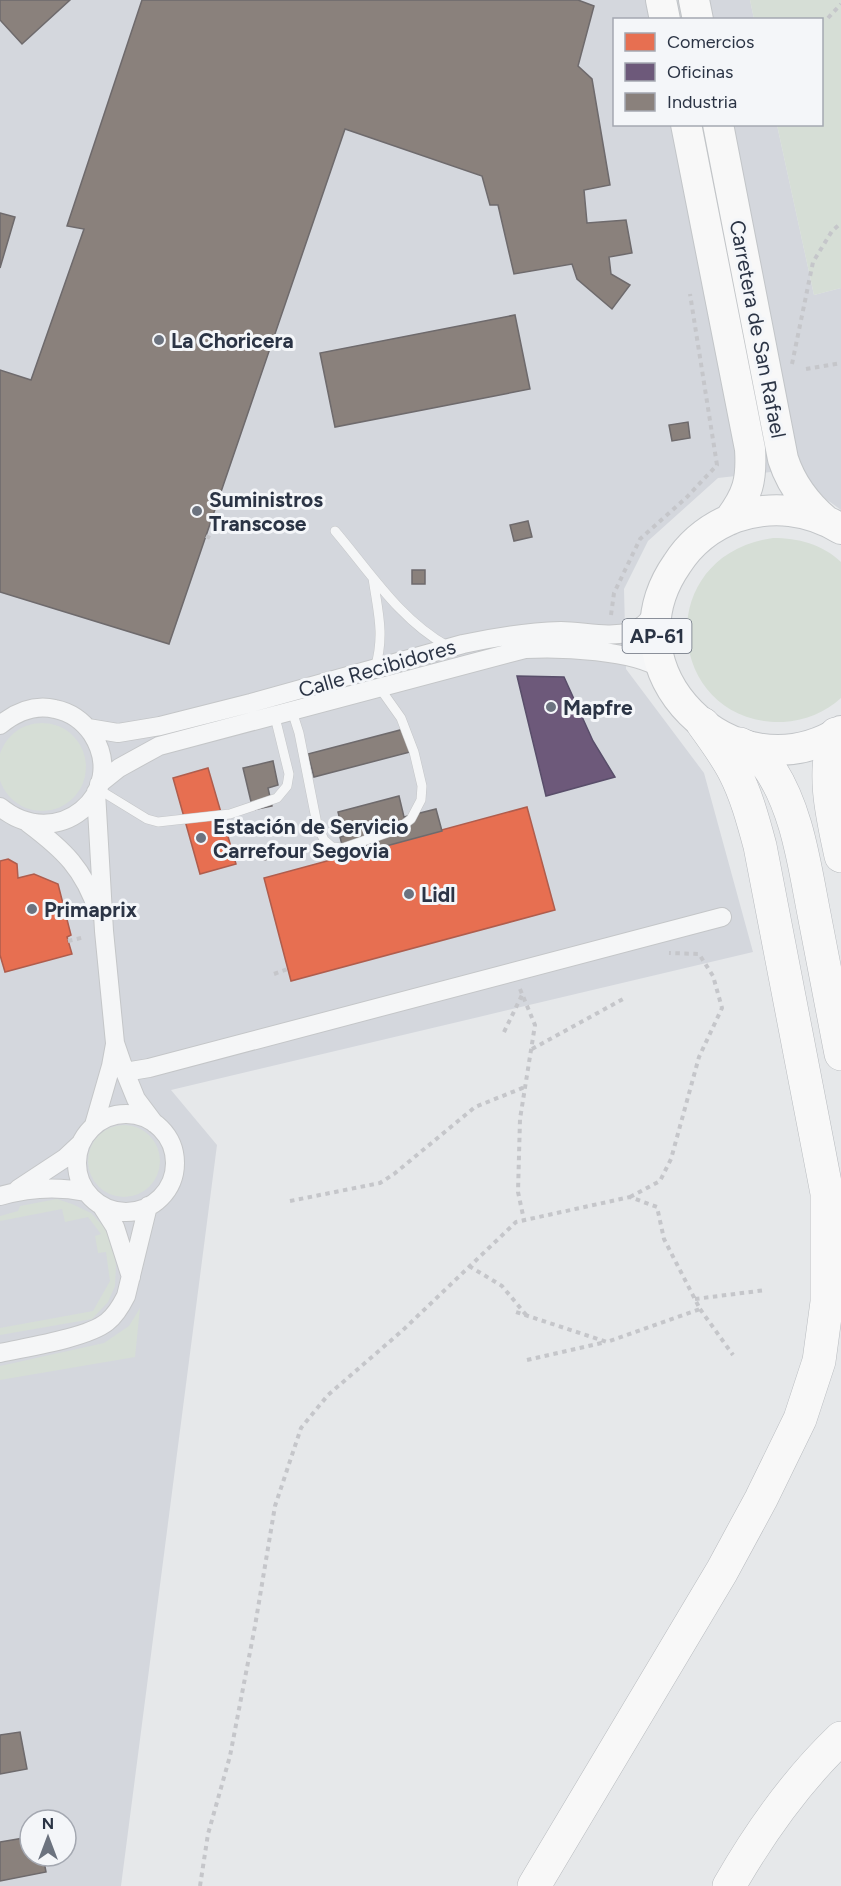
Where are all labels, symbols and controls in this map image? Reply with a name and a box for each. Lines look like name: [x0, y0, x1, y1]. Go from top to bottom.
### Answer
legend: [613, 18, 823, 126]
text: Comercios: [667, 31, 754, 53]
text: Oficinas: [667, 61, 733, 83]
text: Industria: [667, 91, 737, 113]
street label: Carretera de San Rafael: [725, 218, 791, 440]
place label: La Choricera: [171, 328, 294, 353]
marker: La Choricera: [152, 333, 166, 347]
place label: Suministros Transcose: [209, 487, 323, 536]
marker: Suministros Transcose: [190, 504, 204, 518]
road number: AP-61: [622, 619, 692, 653]
street label: Calle Recibidores: [295, 634, 459, 702]
place label: Mapfre: [563, 695, 633, 720]
marker: Mapfre: [544, 700, 558, 714]
place label: Estación de Servicio Carrefour Segovia: [213, 814, 409, 863]
marker: Estación de Servicio Carrefour Segovia: [194, 831, 208, 845]
place label: Lidl: [421, 882, 455, 907]
marker: Lidl: [402, 887, 416, 901]
place label: Primaprix: [44, 897, 138, 922]
marker: Primaprix: [25, 902, 39, 916]
north arrow: [18, 1808, 78, 1868]
text: N: [42, 1814, 54, 1833]

